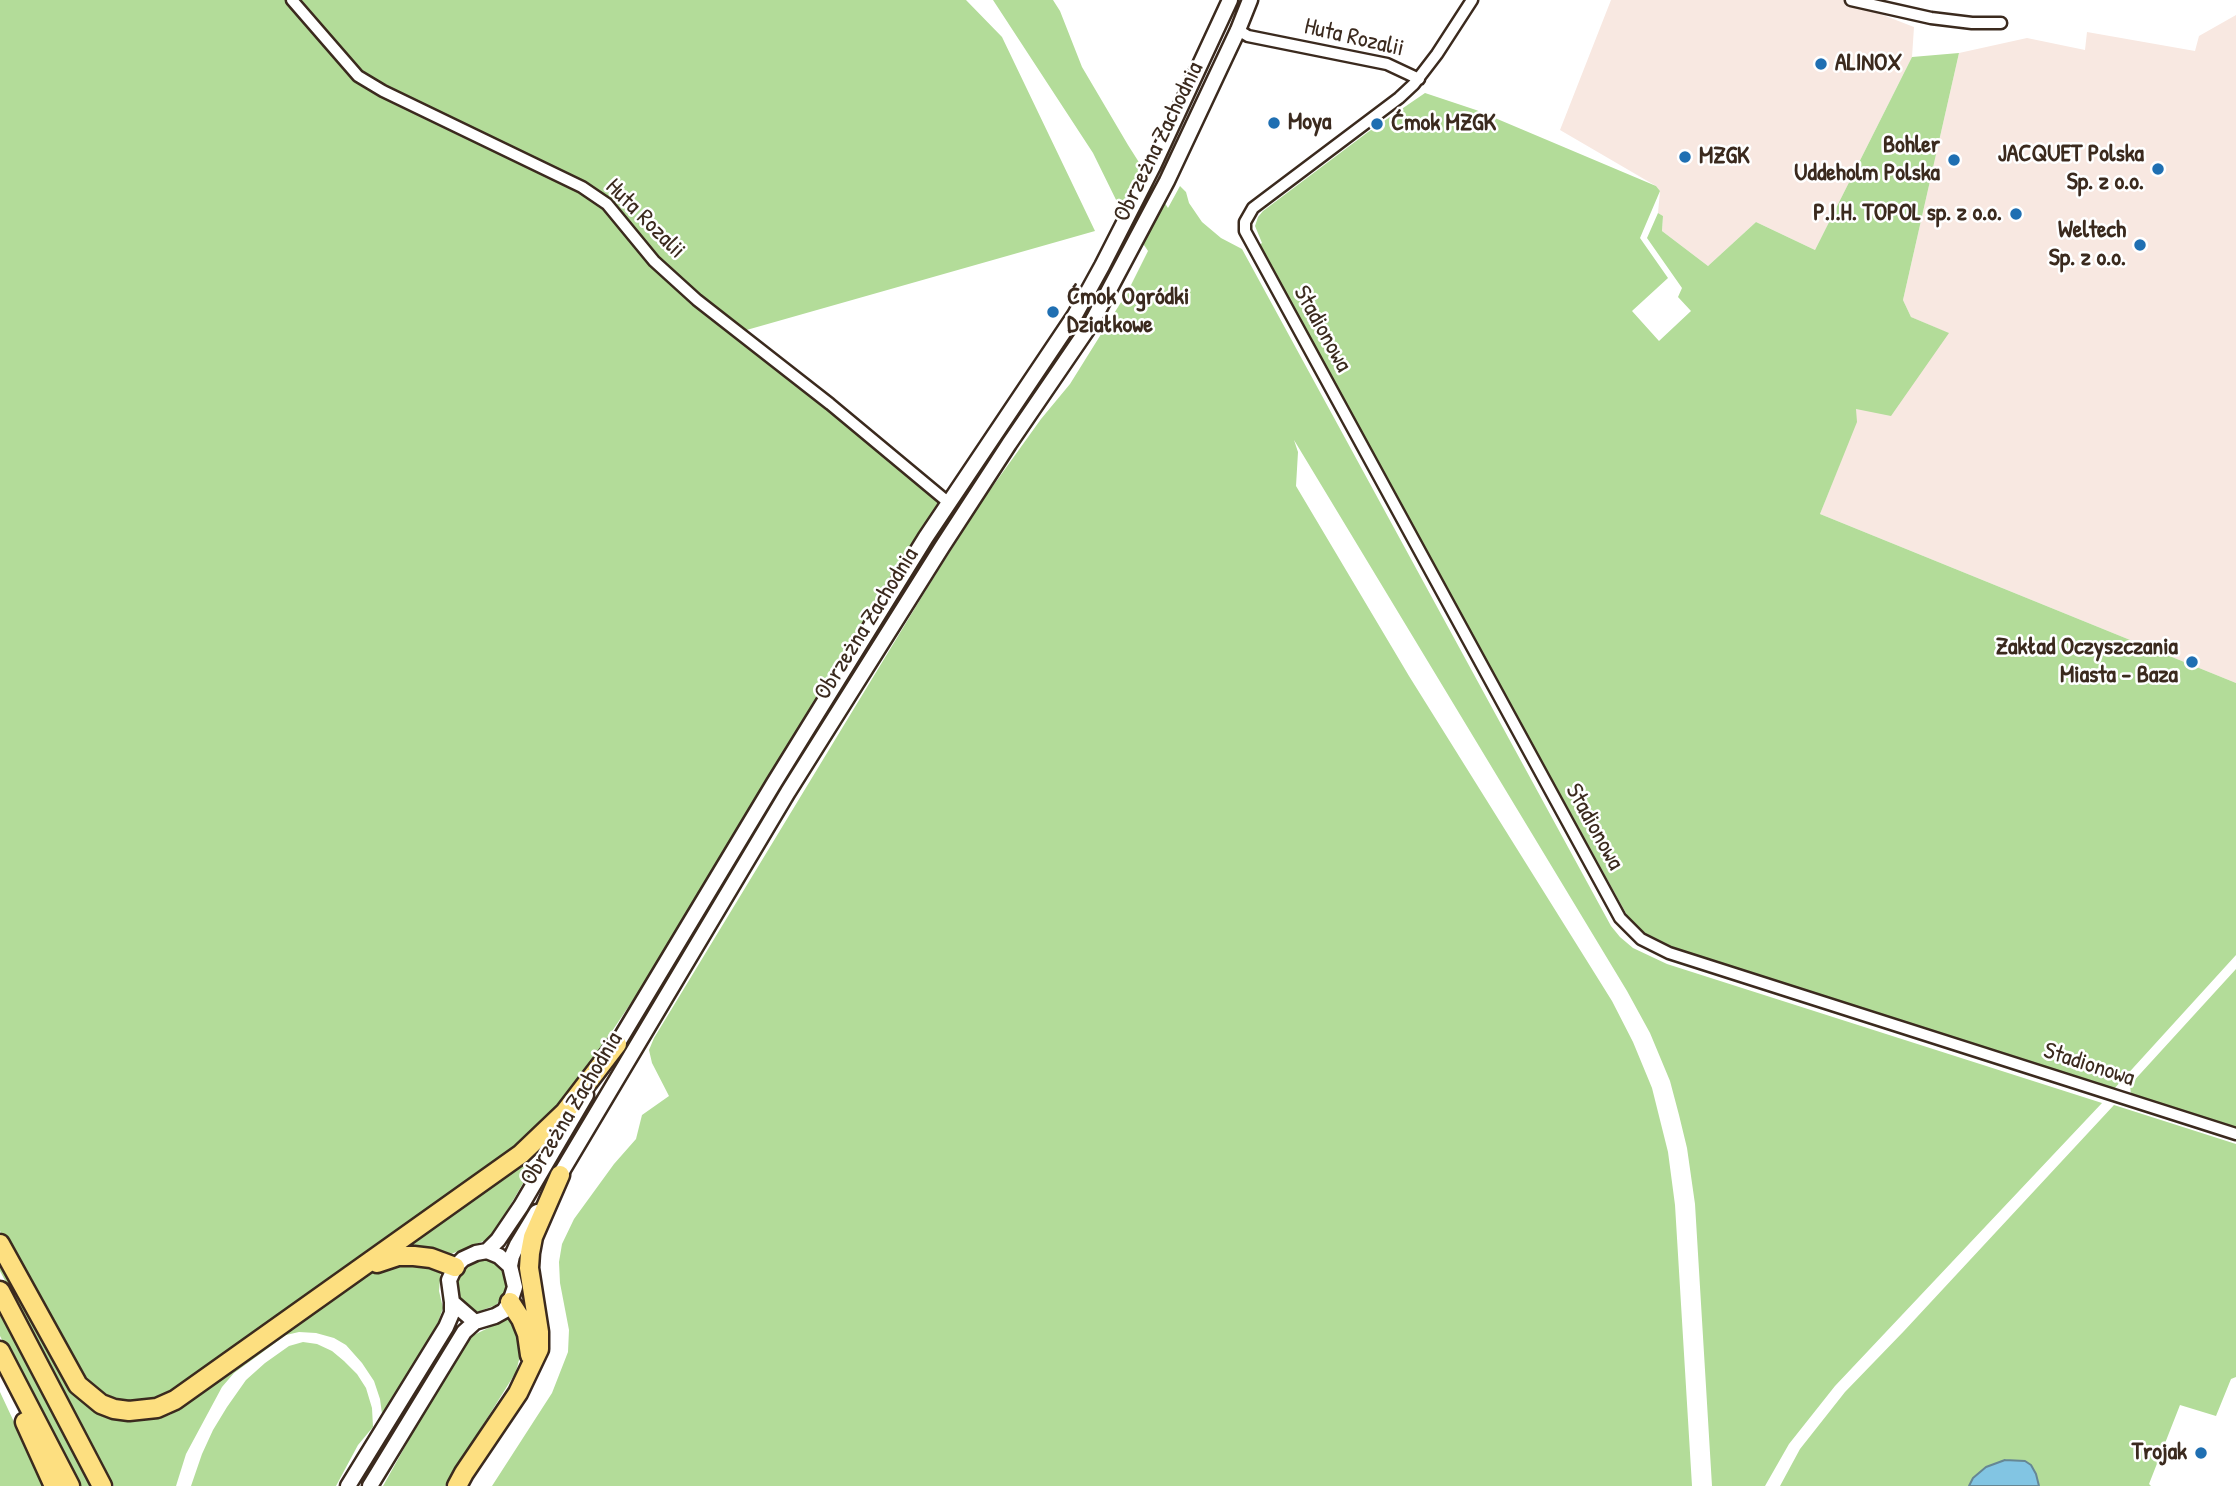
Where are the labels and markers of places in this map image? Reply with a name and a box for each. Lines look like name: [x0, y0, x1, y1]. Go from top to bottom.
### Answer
place label: ALINOX: [1835, 50, 1902, 78]
marker: ALINOX: [1813, 56, 1829, 72]
place label: Moya: [1288, 109, 1332, 137]
place label: Ćmok MZGK: [1391, 110, 1496, 138]
marker: Moya: [1266, 115, 1282, 131]
marker: Ćmok MZGK: [1369, 116, 1385, 132]
place label: Bohler Uddeholm Polska: [1794, 132, 1940, 188]
place label: JACQUET Polska Sp. z o.o.: [1998, 141, 2144, 197]
place label: MZGK: [1699, 143, 1750, 171]
marker: MZGK: [1677, 149, 1693, 165]
marker: Bohler Uddeholm Polska: [1946, 152, 1962, 168]
marker: JACQUET Polska Sp. z o.o.: [2150, 161, 2166, 177]
place label: P.I.H. TOPOL sp. z o.o.: [1813, 200, 2002, 228]
marker: P.I.H. TOPOL sp. z o.o.: [2008, 206, 2024, 222]
place label: Weltech Sp. z o.o.: [2049, 217, 2126, 273]
marker: Weltech Sp. z o.o.: [2132, 237, 2148, 253]
place label: Ćmok Ogródki Działkowe: [1067, 284, 1189, 340]
marker: Ćmok Ogródki Działkowe: [1045, 304, 1061, 320]
place label: Zakład Oczyszczania Miasta - Baza: [1996, 634, 2178, 690]
marker: Zakład Oczyszczania Miasta - Baza: [2184, 654, 2200, 670]
place label: Trojak: [2132, 1439, 2187, 1467]
marker: Trojak: [2193, 1445, 2209, 1461]

